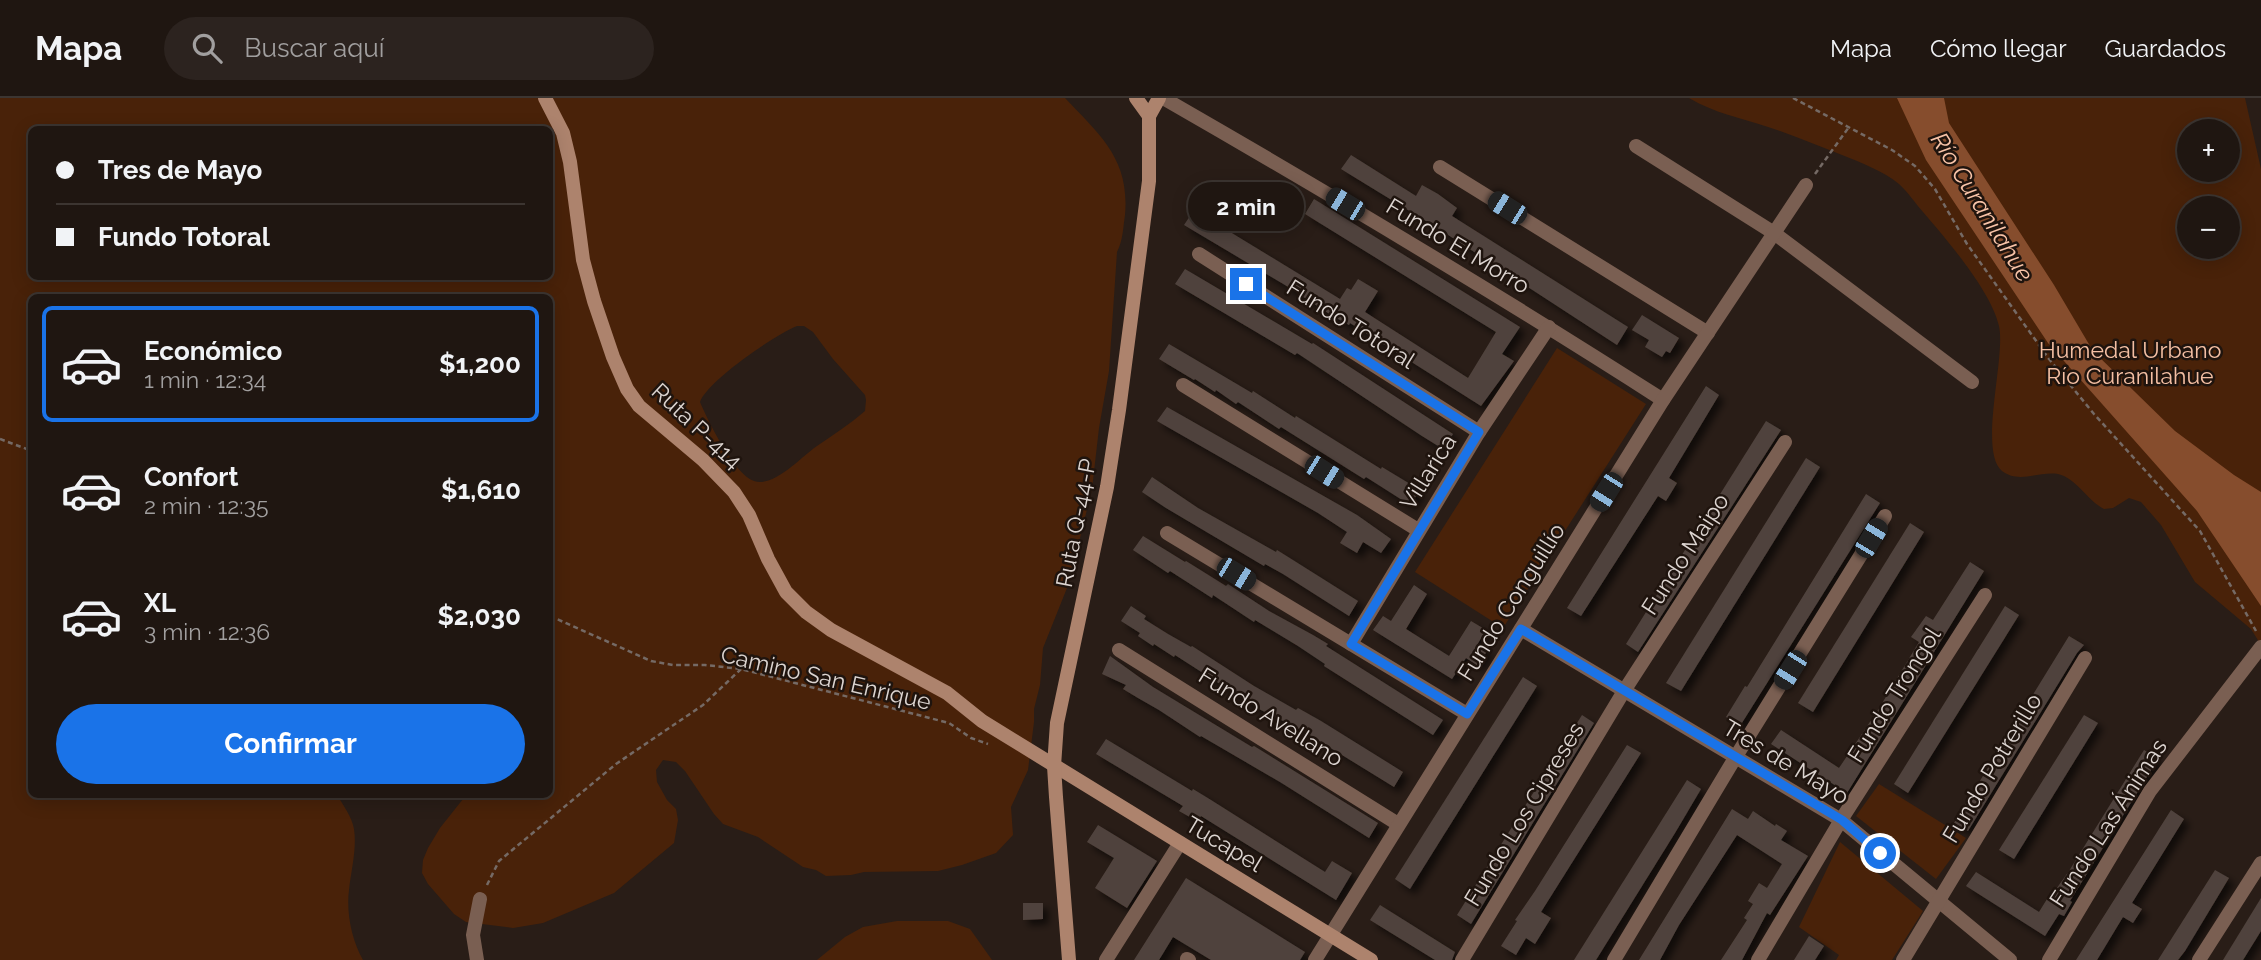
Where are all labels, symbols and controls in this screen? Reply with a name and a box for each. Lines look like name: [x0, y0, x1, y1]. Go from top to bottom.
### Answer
search box: [164, 17, 654, 80]
text: Mapa: [35, 29, 122, 68]
icon: search: [188, 29, 226, 67]
text: Buscar aquí: [244, 33, 384, 63]
text: Mapa: [1830, 34, 1892, 63]
text: Cómo llegar: [1930, 34, 2067, 63]
text: Guardados: [2105, 34, 2226, 63]
map controls: [2177, 119, 2240, 259]
button: +: [2177, 119, 2240, 182]
water label: Río Curanilahue: [1925, 127, 2040, 287]
text: Tres de Mayo: [98, 155, 262, 185]
callout: 2 min: [1188, 183, 1304, 232]
car: [1322, 184, 1369, 224]
car: [1484, 188, 1531, 228]
street label: Fundo El Morro: [1382, 192, 1535, 299]
text: 2 min: [1216, 193, 1276, 220]
button: −: [2177, 196, 2240, 259]
text: Fundo Totoral: [98, 222, 270, 252]
route end: [1230, 268, 1262, 300]
street label: Fundo Totoral: [1282, 273, 1421, 374]
icon: car: [60, 333, 123, 396]
text: Económico: [144, 336, 282, 366]
park label: Humedal Urbano Río Curanilahue: [2039, 336, 2221, 389]
text: $1,200: [439, 349, 521, 379]
text: 1 min · 12:34: [144, 366, 266, 393]
street label: Ruta P-414: [647, 377, 748, 474]
street label: Villarica: [1394, 429, 1461, 514]
car: [1301, 452, 1348, 492]
street label: Ruta Q-44-P: [1050, 456, 1101, 590]
icon: car: [60, 459, 123, 522]
text: Confort: [144, 462, 238, 492]
car: [1586, 469, 1627, 515]
text: $1,610: [441, 475, 521, 505]
street label: Fundo Maipo: [1635, 488, 1734, 619]
text: 2 min · 12:35: [144, 492, 268, 519]
car: [1852, 515, 1891, 561]
street label: Fundo Conguillío: [1451, 518, 1570, 686]
car: [1213, 554, 1260, 594]
icon: car: [60, 585, 123, 648]
text: XL: [144, 588, 176, 618]
text: $2,030: [437, 601, 521, 631]
text: 3 min · 12:36: [144, 618, 270, 645]
street label: Fundo Trongol: [1841, 622, 1946, 767]
street label: Camino San Enrique: [718, 640, 934, 715]
car: [1770, 647, 1811, 693]
street label: Fundo Avellano: [1194, 661, 1349, 772]
street label: Fundo Potrerillo: [1936, 688, 2047, 847]
button: Confirmar: [56, 704, 525, 784]
street label: Tres de Mayo: [1719, 713, 1854, 810]
street label: Fundo Los Cipreses: [1458, 717, 1589, 910]
street label: Fundo Las Ánimas: [2043, 734, 2172, 912]
street label: Tucapel: [1181, 810, 1268, 877]
route start: [1864, 837, 1896, 869]

